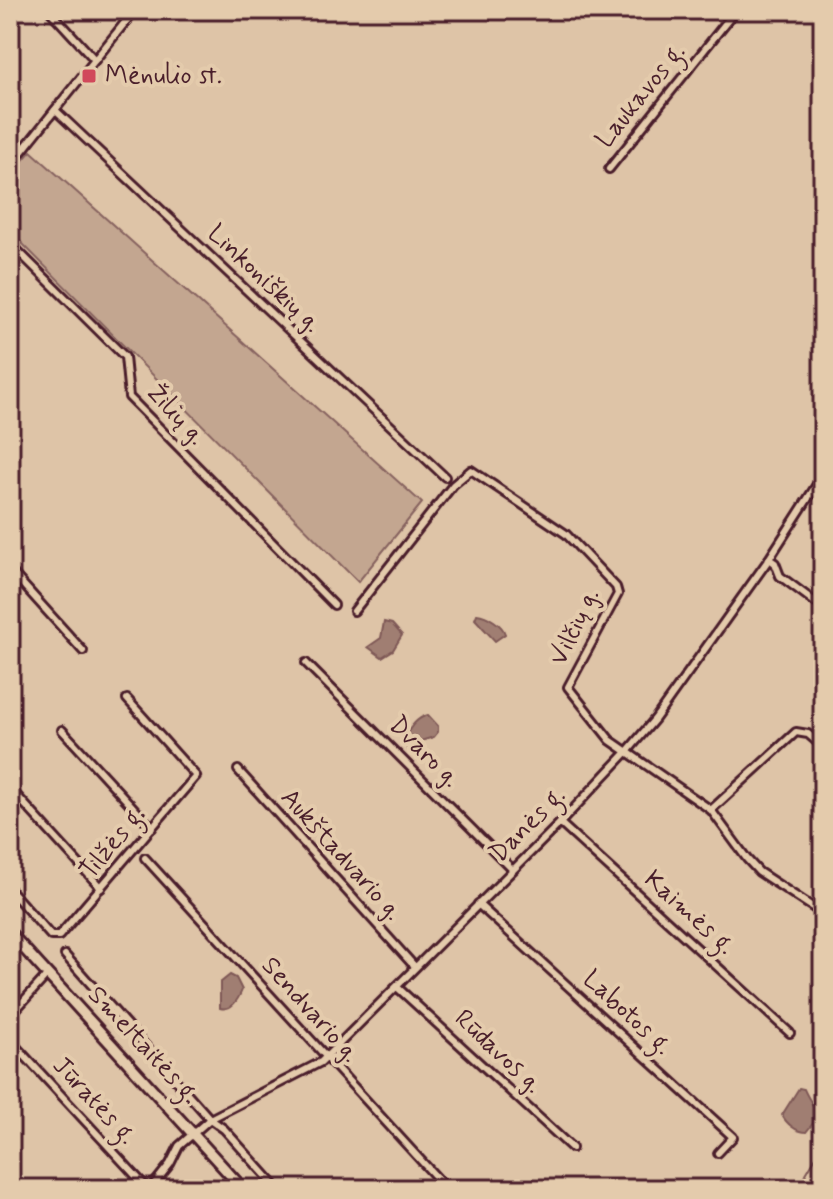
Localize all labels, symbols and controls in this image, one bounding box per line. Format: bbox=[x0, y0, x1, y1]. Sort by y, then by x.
street label: Laukavos g. bbox=[588, 36, 696, 157]
place label: Mėnulio st. bbox=[105, 59, 222, 93]
marker: Mėnulio st. bbox=[80, 67, 98, 85]
street label: Linkoniškių g. bbox=[200, 217, 328, 341]
street label: Žilių g. bbox=[139, 377, 213, 453]
street label: Vilčių g. bbox=[542, 583, 608, 671]
street label: Dvaro g. bbox=[381, 709, 467, 795]
street label: Danės g. bbox=[482, 779, 576, 873]
street label: Aukštadvario g. bbox=[273, 782, 409, 928]
street label: Tilžės g. bbox=[72, 799, 156, 889]
street label: Kaimės g. bbox=[634, 863, 742, 965]
street label: Sendvario g. bbox=[253, 950, 367, 1070]
street label: Labotos g. bbox=[573, 963, 679, 1065]
street label: Smeltaitės g. bbox=[77, 979, 206, 1113]
street label: Rūdavos g. bbox=[447, 1003, 549, 1101]
street label: Jūratės g. bbox=[42, 1050, 143, 1154]

